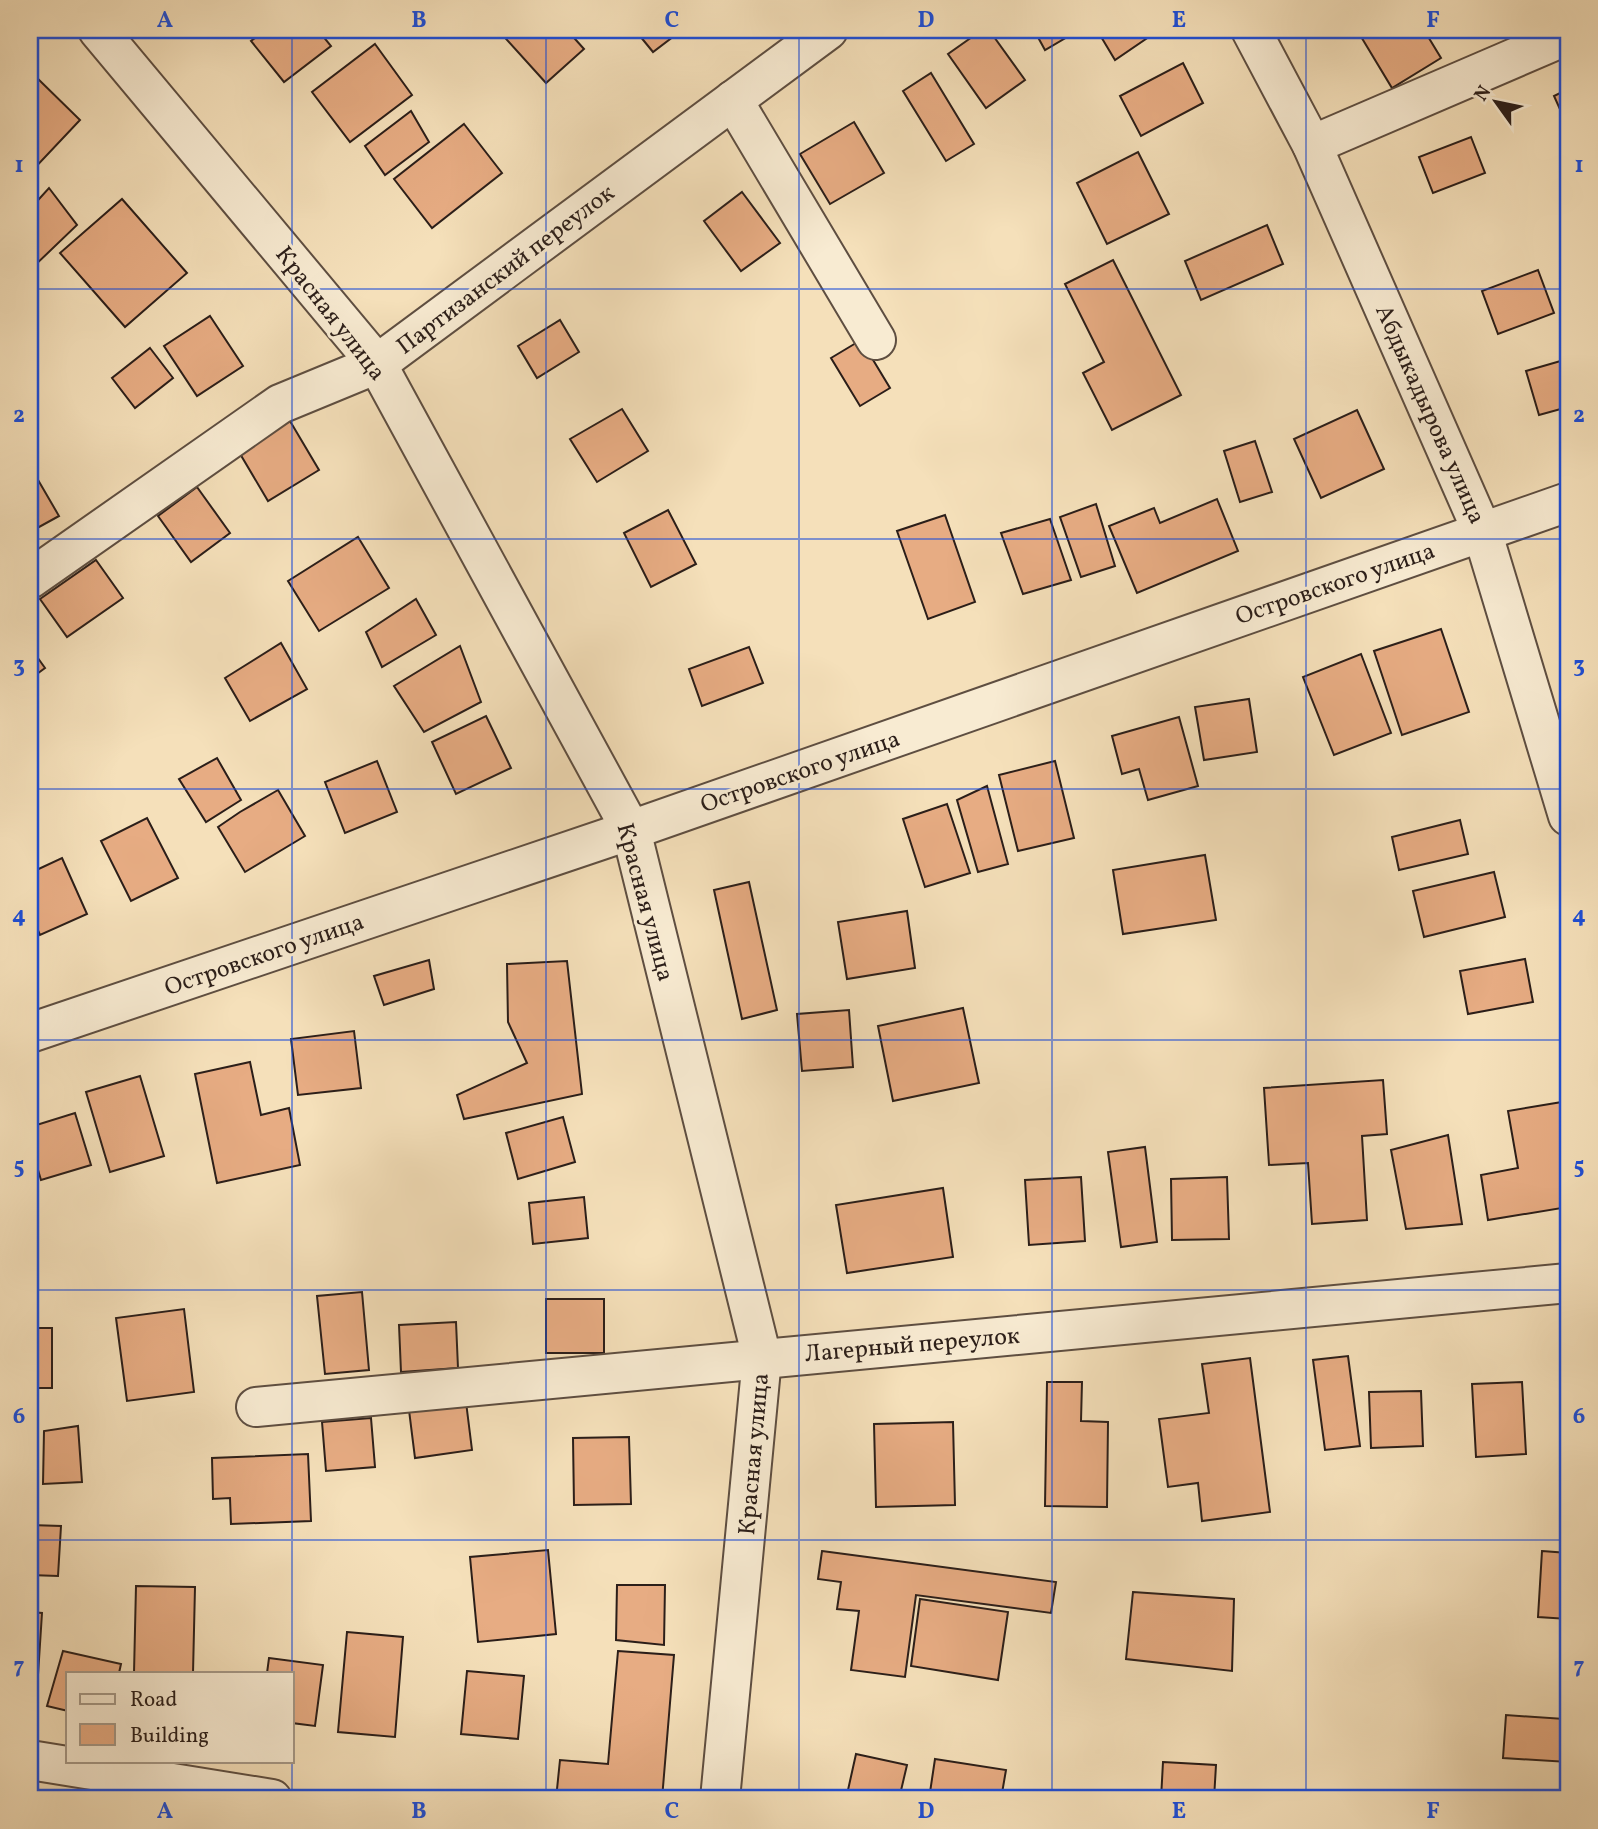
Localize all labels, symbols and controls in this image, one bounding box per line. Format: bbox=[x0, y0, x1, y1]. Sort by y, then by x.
text: A bbox=[157, 5, 173, 37]
text: B bbox=[411, 5, 427, 37]
text: C bbox=[665, 5, 679, 37]
text: D bbox=[918, 5, 935, 37]
text: E bbox=[1172, 5, 1186, 37]
text: F bbox=[1426, 5, 1440, 37]
north arrow bbox=[1462, 66, 1532, 136]
text: N bbox=[1469, 81, 1498, 107]
text: 1 bbox=[14, 150, 24, 182]
text: 1 bbox=[1574, 150, 1584, 182]
street label: Партизанский переулок bbox=[390, 177, 622, 364]
street label: Красная улица bbox=[266, 240, 393, 389]
street label: Абдыкадырова улица bbox=[1365, 300, 1493, 530]
text: 2 bbox=[13, 400, 25, 432]
text: 2 bbox=[1573, 400, 1585, 432]
street label: Островского улица bbox=[1231, 535, 1440, 635]
text: 3 bbox=[13, 650, 25, 682]
text: 3 bbox=[1573, 650, 1585, 682]
street label: Островского улица bbox=[696, 723, 905, 823]
street label: Красная улица bbox=[607, 820, 682, 985]
text: 4 bbox=[12, 900, 26, 932]
text: 4 bbox=[1572, 900, 1586, 932]
street label: Островского улица bbox=[160, 906, 369, 1006]
text: 5 bbox=[13, 1151, 25, 1183]
text: 5 bbox=[1573, 1151, 1585, 1183]
street label: Лагерный переулок bbox=[803, 1320, 1021, 1372]
street label: Красная улица bbox=[731, 1372, 779, 1537]
text: 6 bbox=[13, 1401, 25, 1433]
text: 6 bbox=[1573, 1401, 1585, 1433]
text: 7 bbox=[14, 1651, 25, 1683]
text: 7 bbox=[1574, 1651, 1585, 1683]
legend bbox=[66, 1672, 294, 1762]
text: Road bbox=[130, 1686, 177, 1715]
text: Building bbox=[130, 1722, 209, 1751]
text: A bbox=[157, 1796, 173, 1828]
text: B bbox=[411, 1796, 427, 1828]
text: C bbox=[665, 1796, 679, 1828]
text: D bbox=[918, 1796, 935, 1828]
text: E bbox=[1172, 1796, 1186, 1828]
text: F bbox=[1426, 1796, 1440, 1828]

